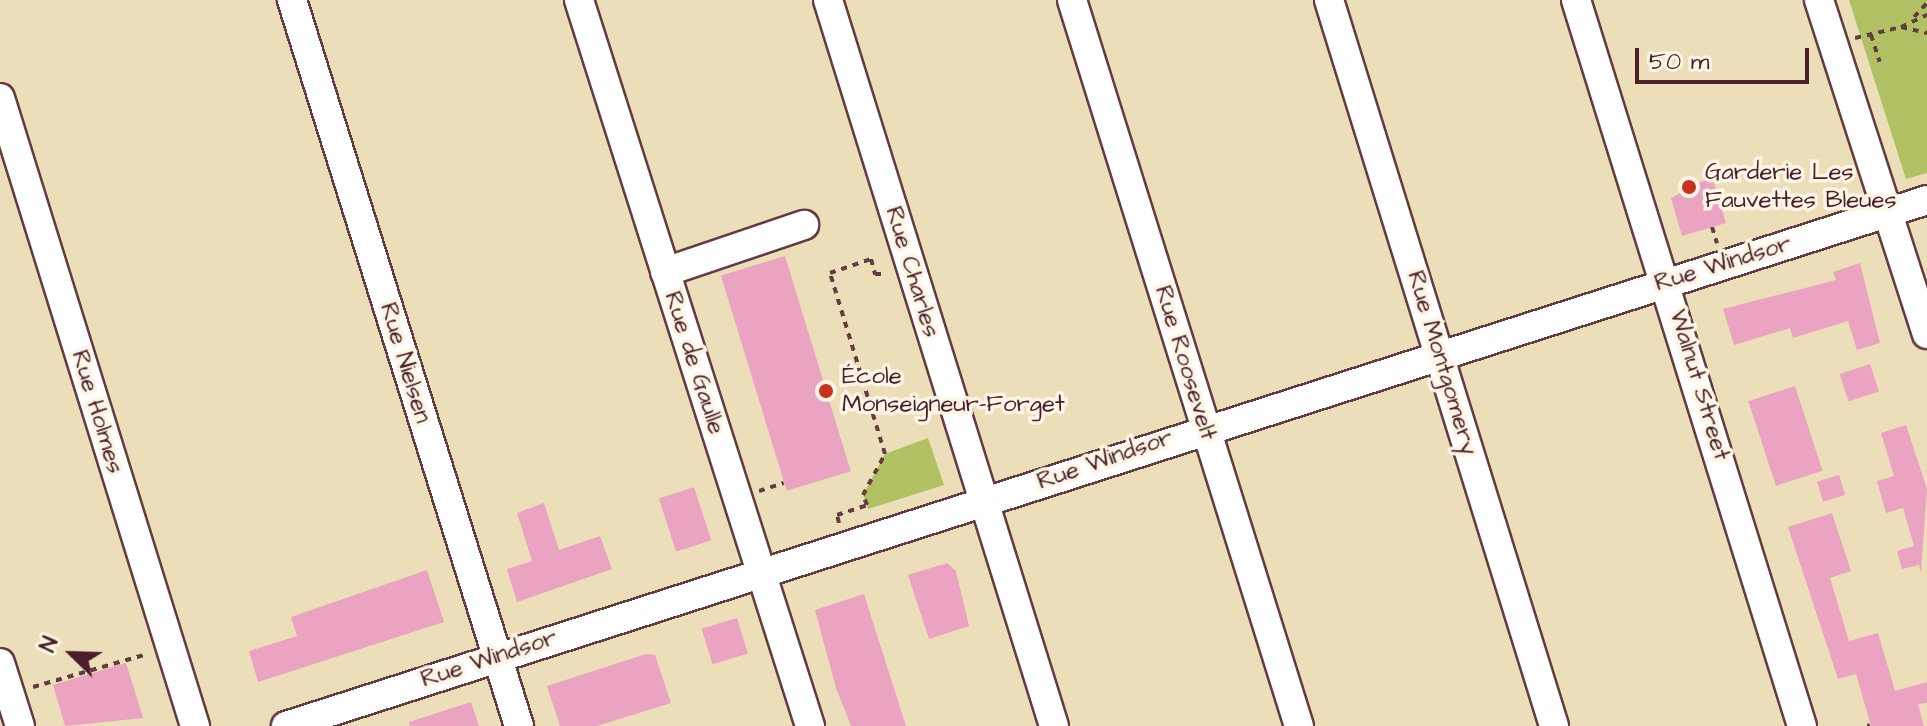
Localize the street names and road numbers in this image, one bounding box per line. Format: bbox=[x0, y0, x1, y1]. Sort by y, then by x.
street label: Rue Charles bbox=[878, 203, 946, 341]
street label: Rue Windsor bbox=[1651, 230, 1795, 298]
street label: Rue Montgomery bbox=[1400, 268, 1484, 458]
street label: Rue Roosevelt bbox=[1148, 282, 1222, 444]
street label: Rue de Gaulle bbox=[657, 288, 731, 438]
street label: Rue Nielsen bbox=[373, 299, 437, 427]
street label: Walnut Street bbox=[1662, 306, 1736, 464]
street label: Rue Holmes bbox=[65, 347, 129, 477]
street label: Rue Windsor bbox=[1034, 423, 1176, 497]
street label: Rue Windsor bbox=[417, 623, 561, 695]

